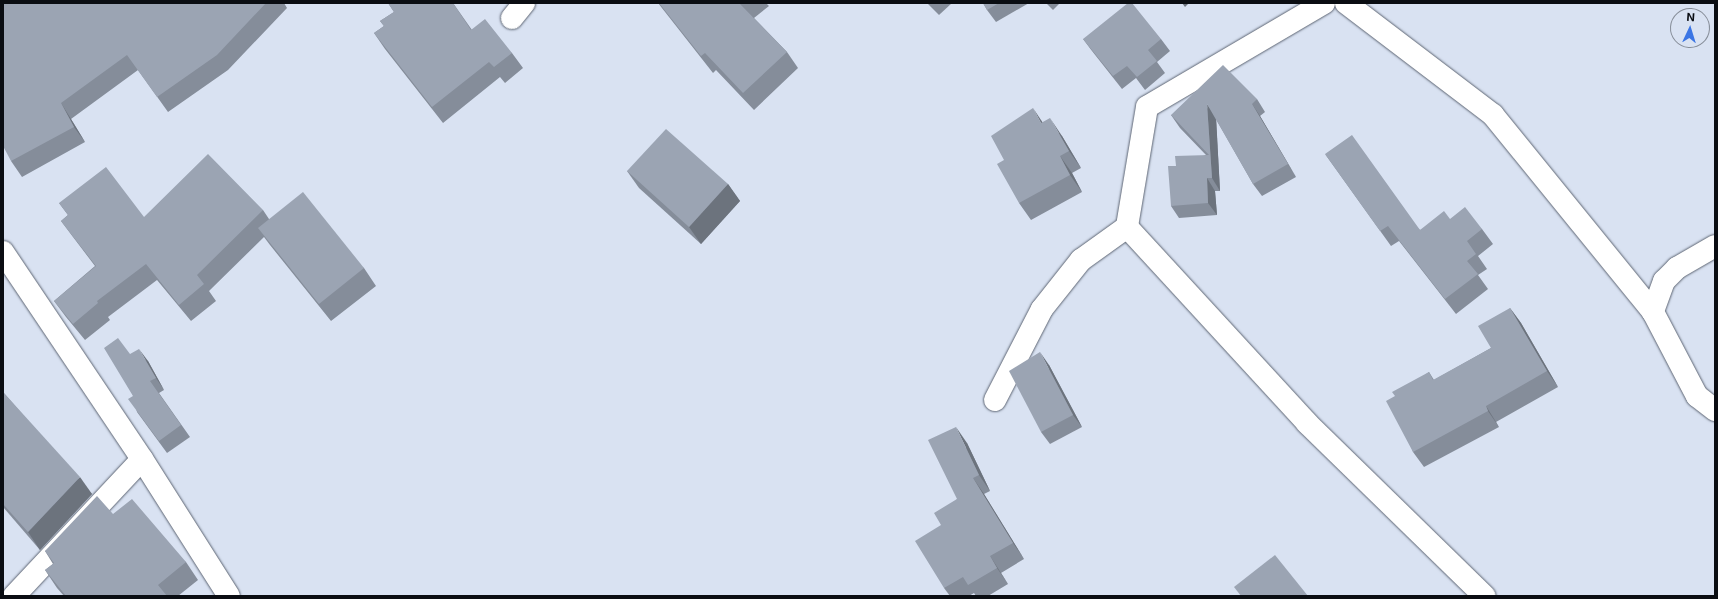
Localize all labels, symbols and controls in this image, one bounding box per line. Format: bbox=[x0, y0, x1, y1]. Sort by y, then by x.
north arrow bbox=[1670, 8, 1710, 48]
text: N bbox=[1686, 10, 1695, 24]

